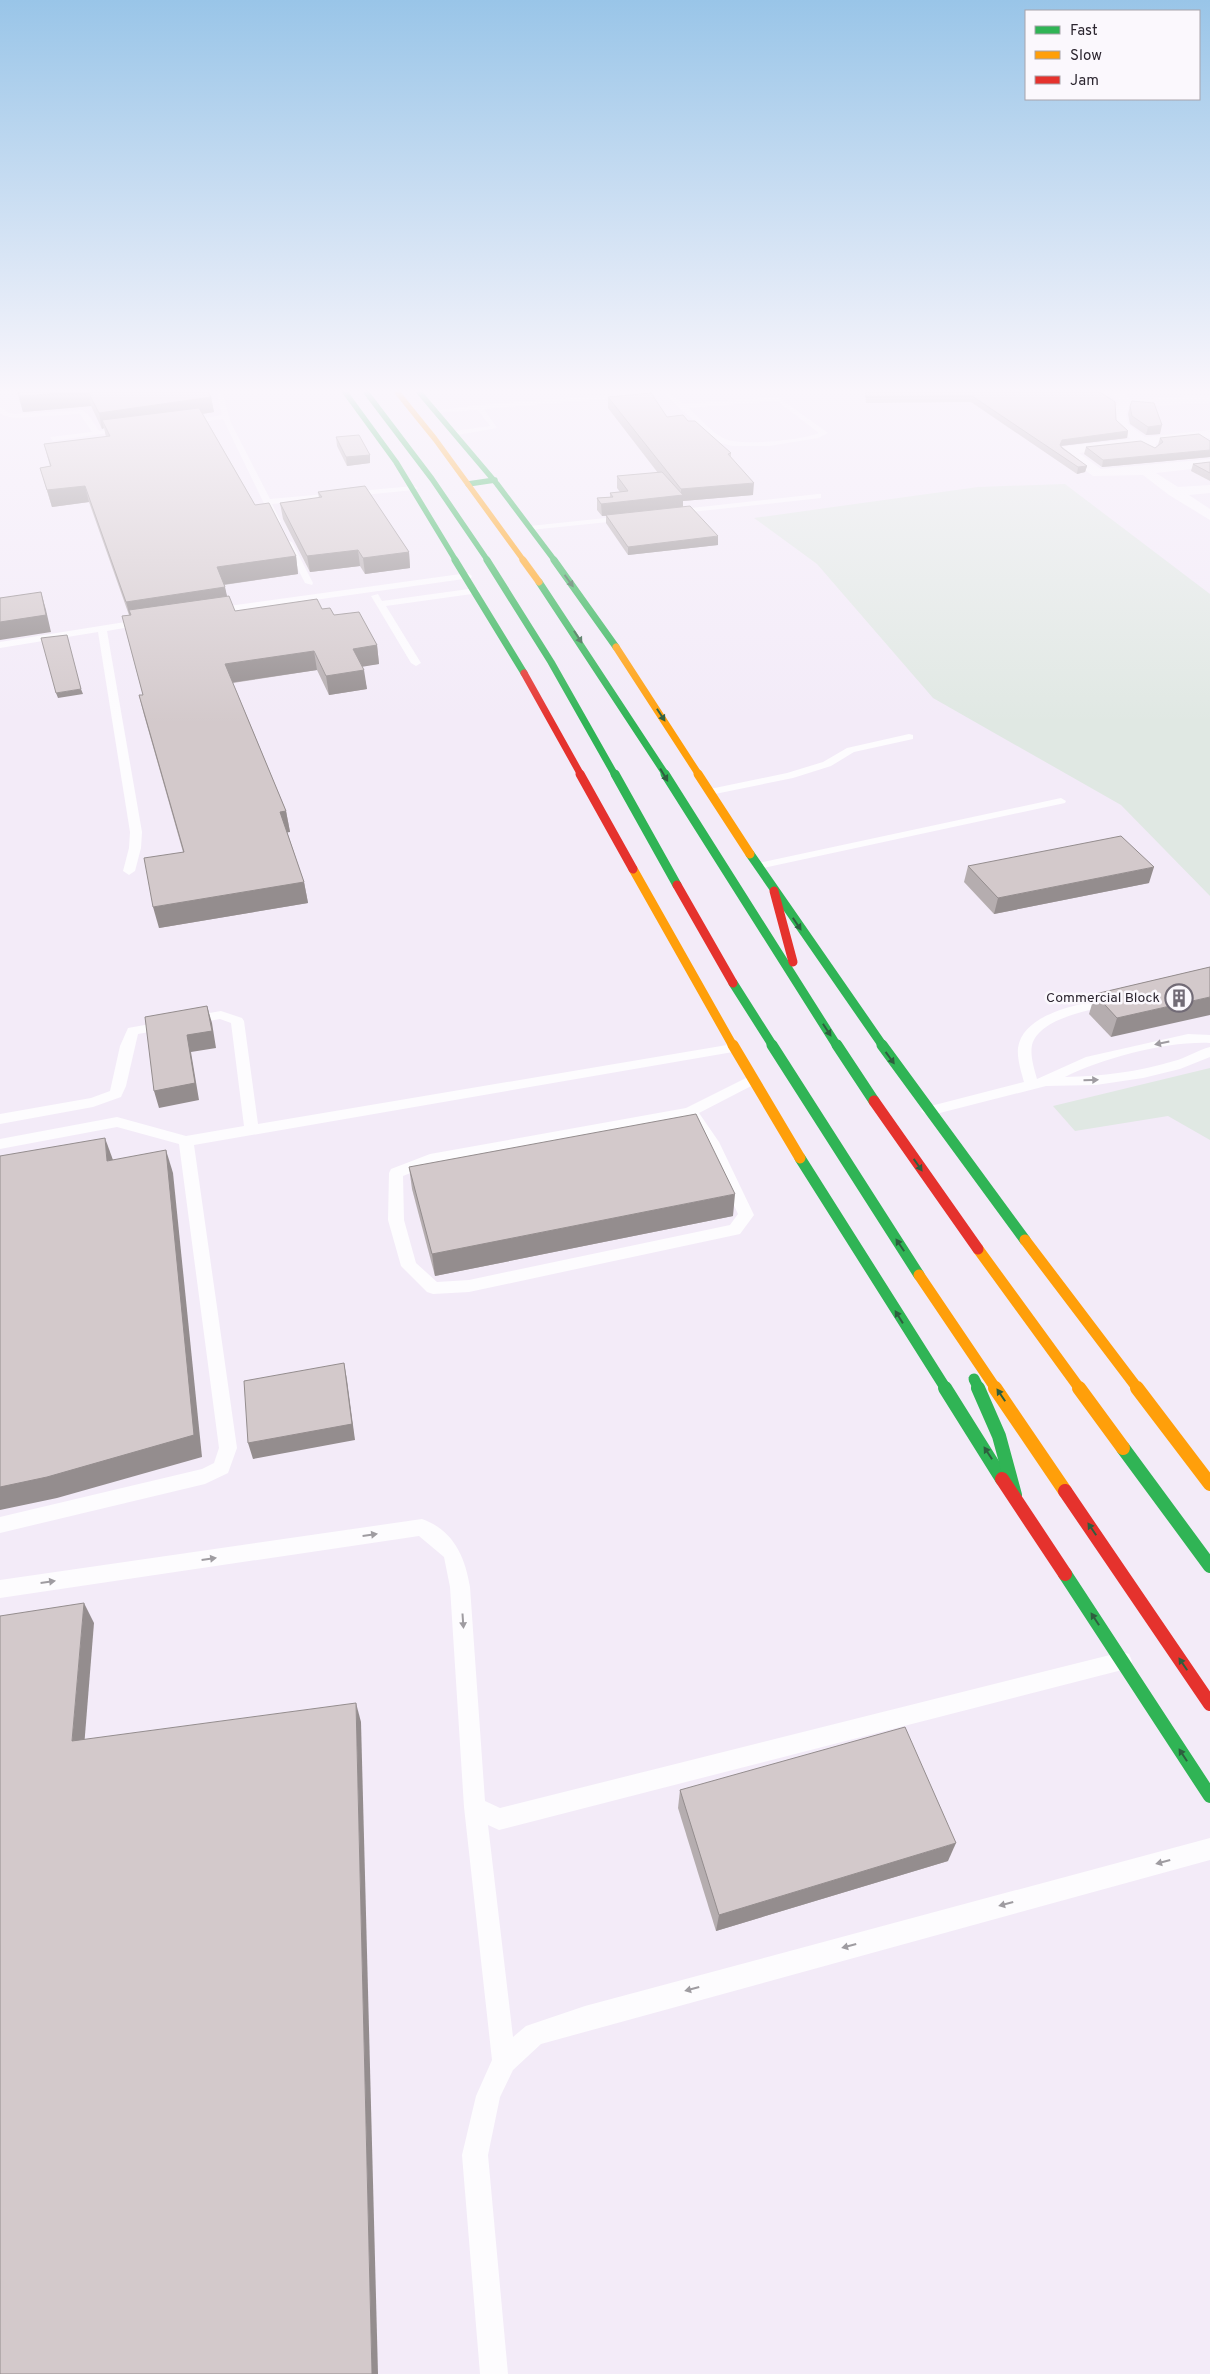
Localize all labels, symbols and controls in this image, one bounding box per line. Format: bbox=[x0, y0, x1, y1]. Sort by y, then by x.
legend bbox=[1025, 10, 1200, 100]
text: Fast bbox=[1070, 22, 1098, 41]
text: Slow bbox=[1070, 47, 1102, 66]
text: Jam bbox=[1070, 72, 1099, 91]
one-way arrow bbox=[564, 574, 574, 588]
one-way arrow bbox=[573, 630, 583, 644]
one-way arrow bbox=[656, 708, 665, 722]
one-way arrow bbox=[660, 768, 669, 781]
one-way arrow bbox=[792, 918, 802, 931]
building icon: Commercial Block bbox=[1164, 983, 1194, 1013]
place label: Commercial Block bbox=[1046, 990, 1160, 1007]
one-way arrow bbox=[822, 1023, 831, 1037]
one-way arrow bbox=[1153, 1040, 1169, 1048]
one-way arrow bbox=[885, 1051, 895, 1065]
one-way arrow bbox=[1084, 1076, 1100, 1084]
one-way arrow bbox=[913, 1158, 923, 1171]
one-way arrow bbox=[896, 1239, 905, 1252]
one-way arrow bbox=[895, 1310, 904, 1323]
one-way arrow bbox=[996, 1388, 1006, 1401]
one-way arrow bbox=[983, 1447, 992, 1460]
one-way arrow bbox=[1087, 1523, 1097, 1536]
one-way arrow bbox=[362, 1531, 378, 1539]
one-way arrow bbox=[201, 1554, 217, 1562]
one-way arrow bbox=[41, 1578, 57, 1586]
one-way arrow bbox=[1090, 1612, 1100, 1626]
one-way arrow bbox=[459, 1613, 467, 1629]
one-way arrow bbox=[1178, 1657, 1188, 1671]
one-way arrow bbox=[1179, 1749, 1188, 1762]
one-way arrow bbox=[1155, 1858, 1170, 1866]
one-way arrow bbox=[999, 1900, 1014, 1908]
one-way arrow bbox=[842, 1943, 857, 1951]
one-way arrow bbox=[685, 1985, 700, 1993]

